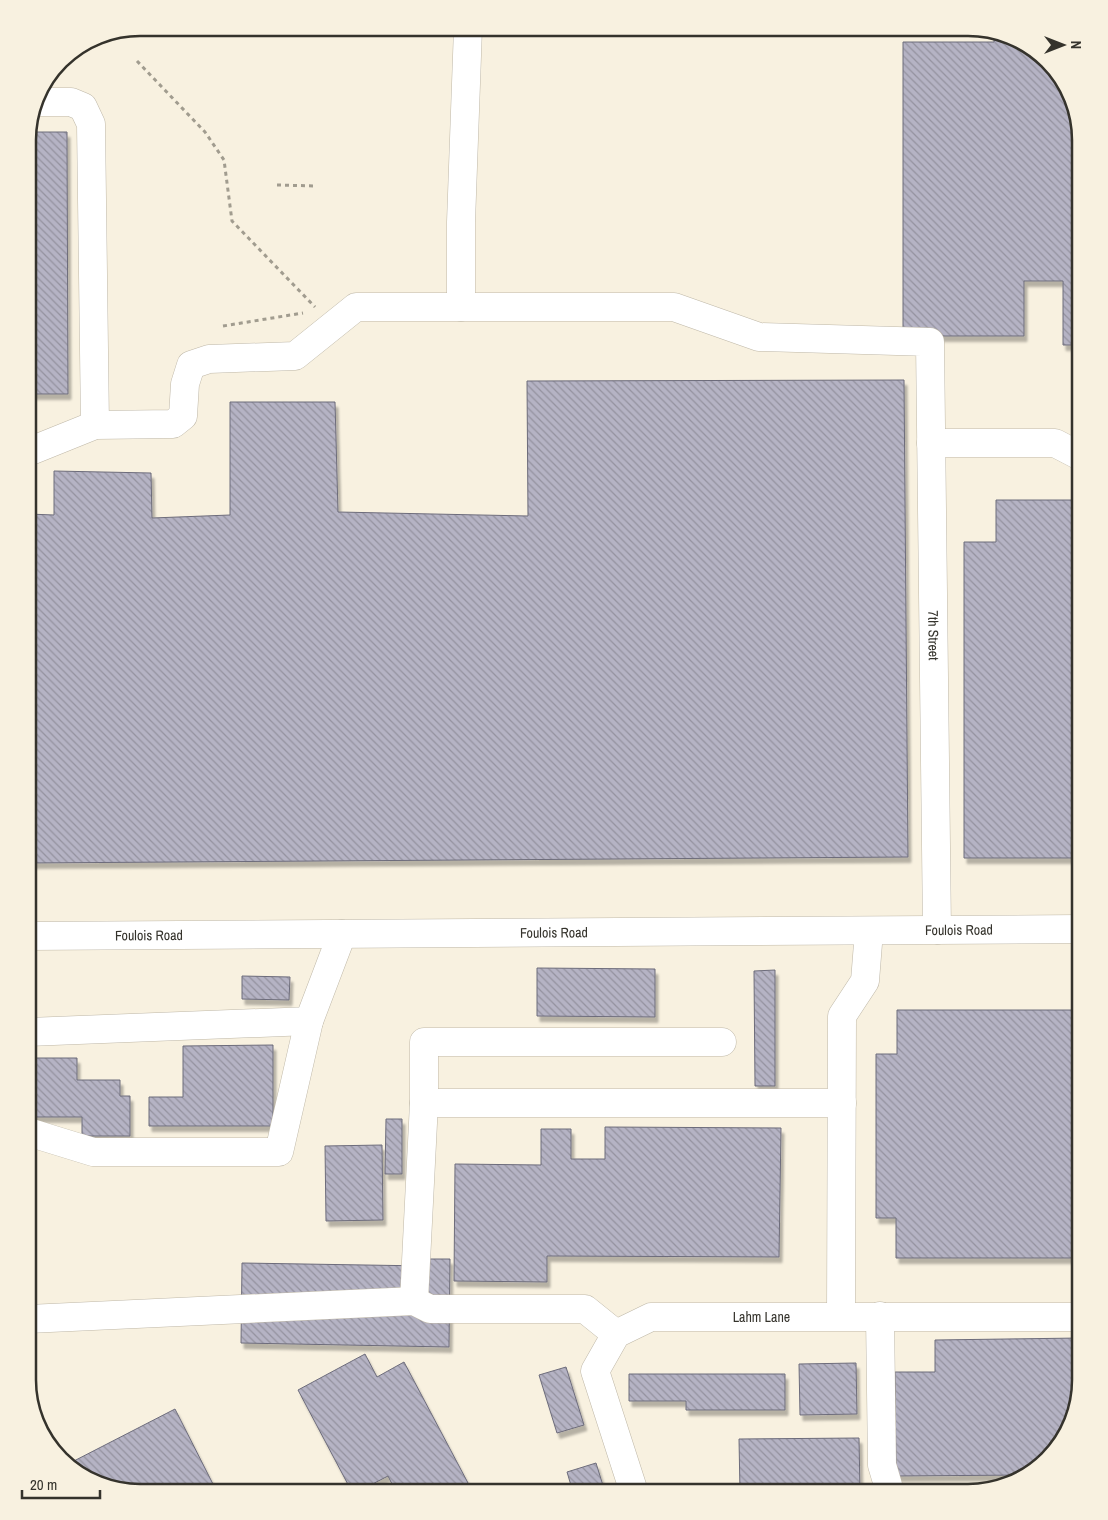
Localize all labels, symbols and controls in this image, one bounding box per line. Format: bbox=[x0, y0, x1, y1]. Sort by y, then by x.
north arrow bbox=[1038, 20, 1088, 70]
text: N bbox=[1067, 41, 1085, 49]
street label: 7th Street bbox=[924, 610, 943, 661]
street label: Foulois Road bbox=[925, 921, 993, 939]
street label: Foulois Road bbox=[520, 923, 588, 942]
street label: Foulois Road bbox=[115, 926, 183, 944]
street label: Lahm Lane bbox=[733, 1308, 790, 1326]
scale bar bbox=[22, 1468, 100, 1500]
text: 20 m bbox=[30, 1474, 57, 1495]

